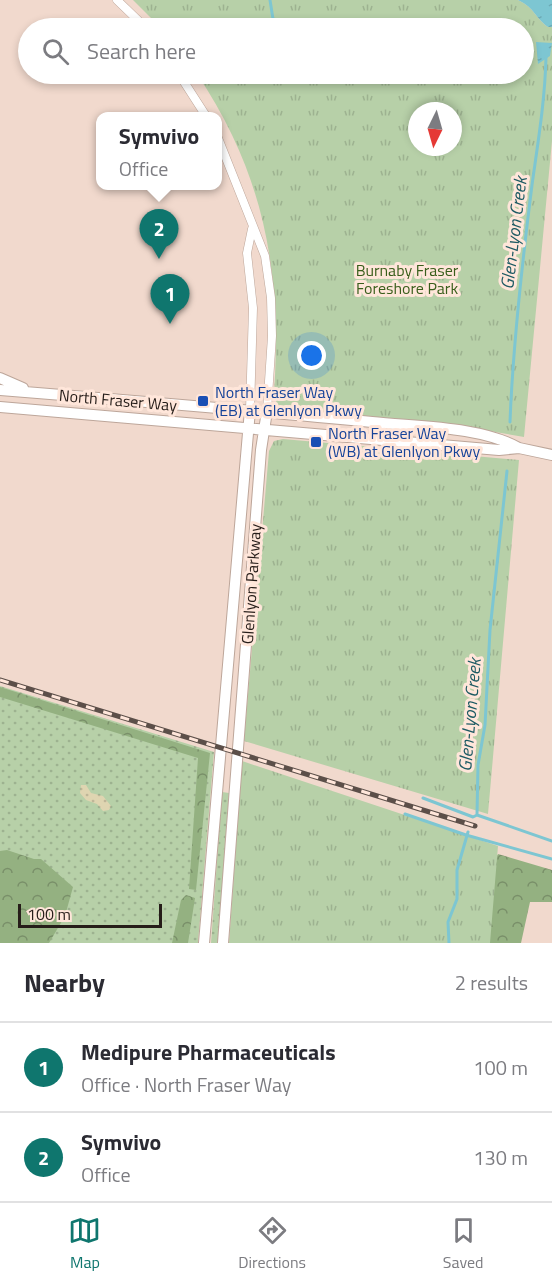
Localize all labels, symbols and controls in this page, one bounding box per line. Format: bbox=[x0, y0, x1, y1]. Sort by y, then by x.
search box bbox=[18, 18, 534, 84]
text: Search here bbox=[87, 34, 196, 68]
icon: search bbox=[39, 35, 72, 68]
north arrow bbox=[408, 102, 462, 156]
popup bbox=[96, 112, 222, 190]
text: Symvivo bbox=[119, 119, 199, 153]
text: Office bbox=[119, 153, 168, 184]
water label: Glen-Lyon Creek bbox=[493, 173, 534, 291]
pin: 2 bbox=[140, 210, 178, 259]
park label: Burnaby Fraser Foreshore Park bbox=[356, 258, 459, 300]
pin: 1 bbox=[150, 274, 190, 324]
your location bbox=[297, 341, 326, 370]
place label: North Fraser Way (EB) at Glenlyon Pkwy bbox=[215, 380, 362, 422]
street label: North Fraser Way bbox=[58, 383, 178, 417]
marker: North Fraser Way (EB) at Glenlyon Pkwy bbox=[196, 394, 210, 408]
place label: North Fraser Way (WB) at Glenlyon Pkwy bbox=[328, 421, 481, 463]
marker: North Fraser Way (WB) at Glenlyon Pkwy bbox=[309, 435, 323, 449]
street label: Glenlyon Parkway bbox=[235, 523, 267, 645]
water label: Glen-Lyon Creek bbox=[451, 655, 488, 773]
scale bar bbox=[18, 901, 162, 928]
text: 100 m bbox=[27, 902, 71, 926]
text: Nearby bbox=[24, 963, 105, 1002]
text: 2 results bbox=[455, 967, 528, 998]
text: Medipure Pharmaceuticals bbox=[81, 1035, 336, 1069]
text: 1 bbox=[38, 1052, 49, 1083]
text: 100 m bbox=[473, 1052, 528, 1083]
text: Office · North Fraser Way bbox=[81, 1069, 291, 1100]
text: Symvivo bbox=[81, 1125, 161, 1159]
text: 2 bbox=[38, 1142, 49, 1173]
text: 130 m bbox=[473, 1142, 528, 1173]
text: Office bbox=[81, 1159, 131, 1190]
tab: Map bbox=[68, 1214, 101, 1274]
tab: Directions bbox=[238, 1214, 306, 1274]
tab: Saved bbox=[443, 1214, 484, 1274]

